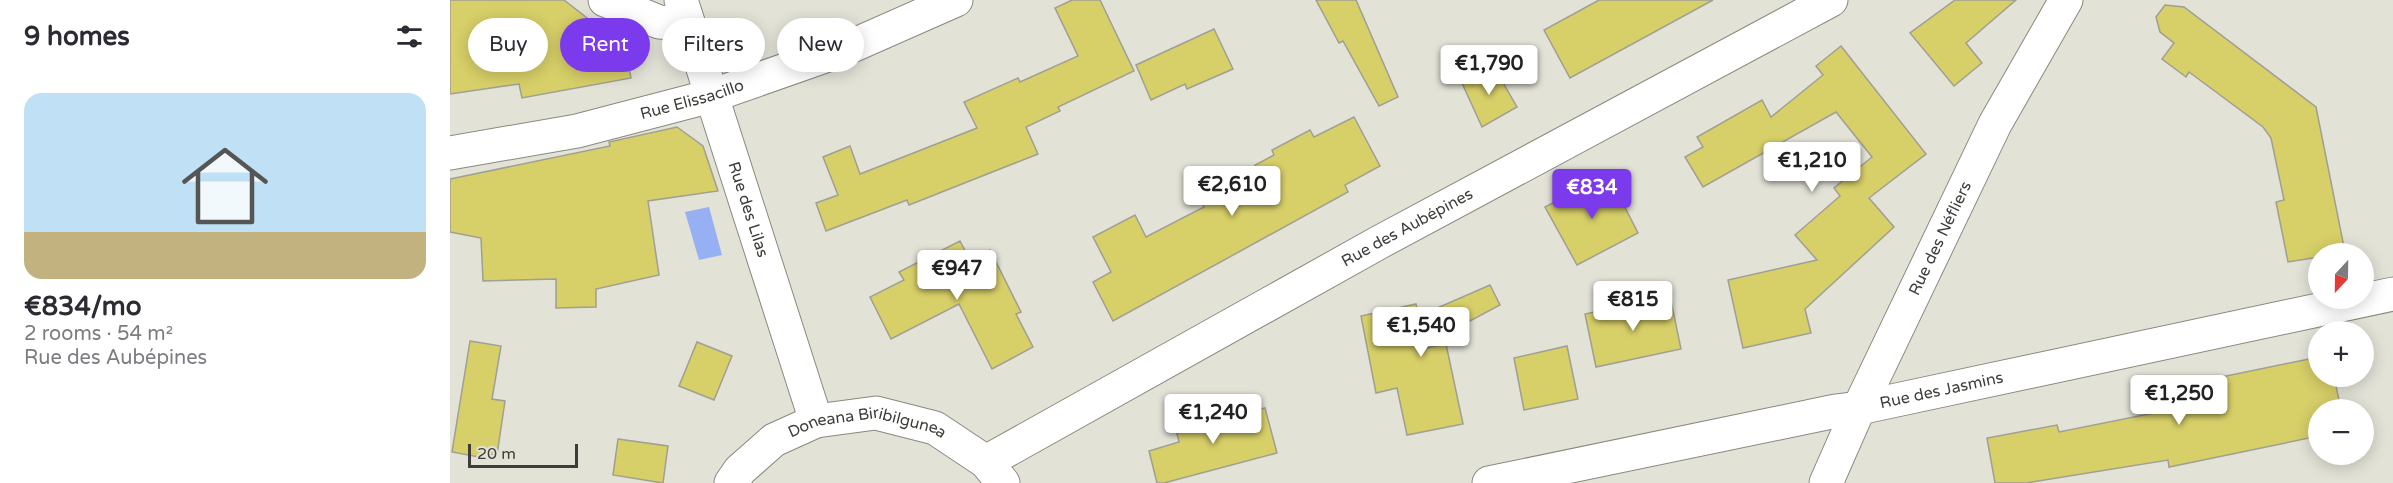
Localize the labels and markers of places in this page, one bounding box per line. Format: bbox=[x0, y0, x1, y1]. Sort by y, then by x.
pin: €1,790 bbox=[1440, 45, 1538, 96]
pin: €1,210 bbox=[1763, 142, 1861, 193]
pin: €2,610 bbox=[1183, 166, 1281, 217]
pin: €834 bbox=[1556, 169, 1628, 220]
pin: €947 bbox=[921, 250, 993, 301]
pin: €815 bbox=[1597, 281, 1669, 332]
pin: €1,540 bbox=[1372, 307, 1470, 358]
pin: €1,250 bbox=[2130, 375, 2228, 426]
pin: €1,240 bbox=[1164, 394, 1262, 445]

